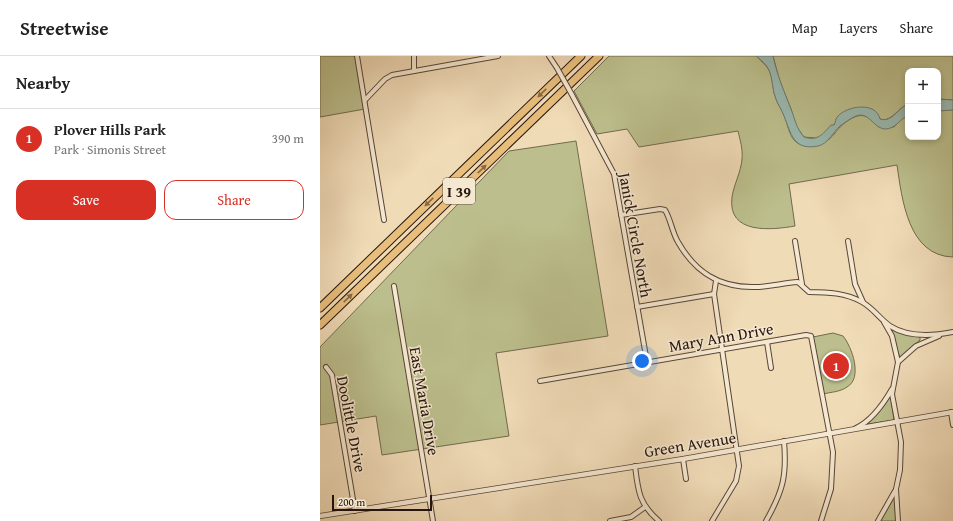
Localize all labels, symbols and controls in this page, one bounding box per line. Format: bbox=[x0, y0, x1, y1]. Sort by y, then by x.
text: Streetwise bbox=[20, 14, 109, 42]
text: Map bbox=[792, 18, 818, 38]
text: Layers bbox=[840, 18, 878, 38]
text: Share bbox=[900, 18, 933, 38]
map controls bbox=[905, 68, 941, 140]
button: + bbox=[905, 68, 941, 104]
text: Nearby bbox=[16, 70, 70, 95]
one-way arrow bbox=[537, 88, 547, 98]
button: − bbox=[905, 104, 941, 140]
text: Plover Hills Park bbox=[54, 119, 166, 140]
text: 1 bbox=[26, 129, 32, 148]
text: 390 m bbox=[272, 129, 304, 148]
text: Park · Simonis Street bbox=[54, 140, 166, 159]
one-way arrow bbox=[477, 164, 487, 174]
street label: Janick Circle North bbox=[613, 169, 659, 299]
road number: I 39 bbox=[443, 178, 475, 204]
button: Save bbox=[16, 180, 156, 220]
button: Share bbox=[164, 180, 304, 220]
one-way arrow bbox=[424, 198, 434, 207]
one-way arrow bbox=[343, 294, 353, 303]
street label: Mary Ann Drive bbox=[667, 316, 775, 358]
street label: East Maria Drive bbox=[404, 345, 446, 457]
your location bbox=[632, 351, 652, 371]
pin: 1 bbox=[823, 351, 849, 381]
street label: Doolittle Drive bbox=[331, 374, 373, 474]
street label: Green Avenue bbox=[642, 425, 738, 463]
scale bar bbox=[332, 493, 432, 512]
text: 200 m bbox=[338, 494, 365, 510]

